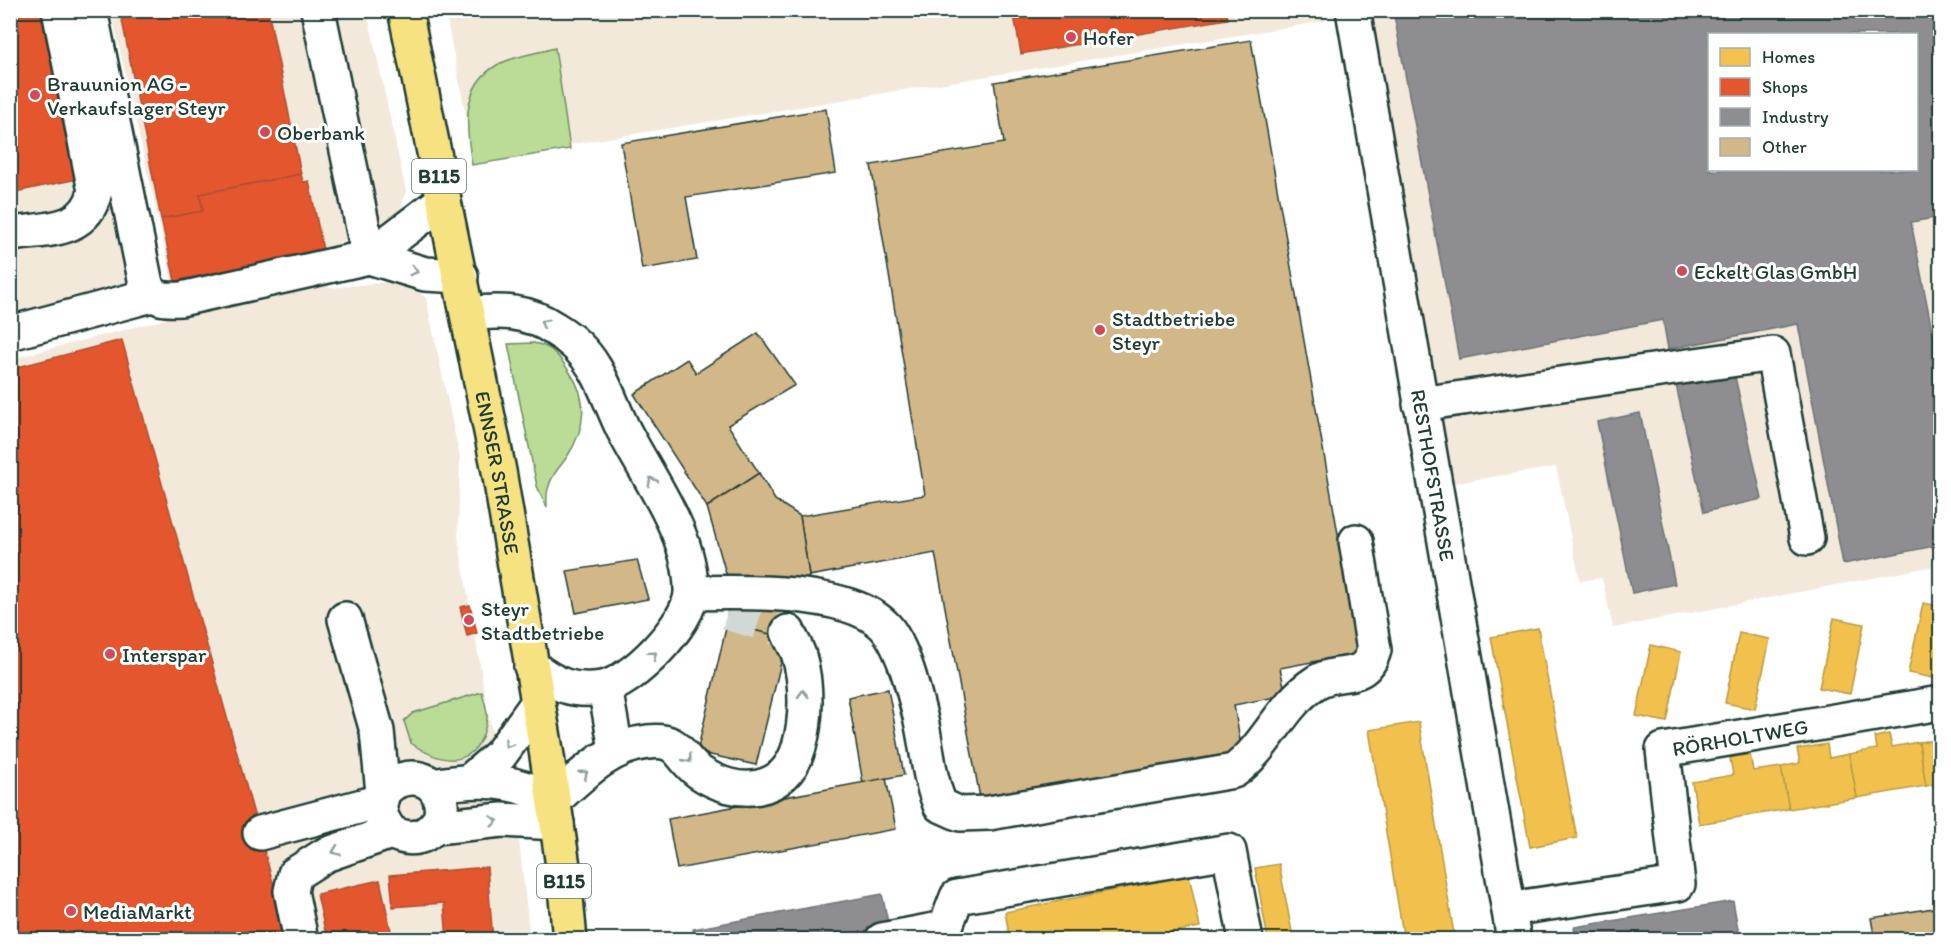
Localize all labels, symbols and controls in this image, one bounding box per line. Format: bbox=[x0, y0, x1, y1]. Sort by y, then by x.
place label: Hofer bbox=[1083, 25, 1134, 50]
marker: Hofer bbox=[1064, 30, 1078, 44]
legend bbox=[1708, 33, 1918, 171]
text: Homes bbox=[1762, 46, 1815, 68]
place label: Brauunion AG - Verkaufslager Steyr bbox=[47, 71, 226, 120]
text: Shops bbox=[1762, 76, 1808, 98]
marker: Brauunion AG - Verkaufslager Steyr bbox=[28, 88, 42, 102]
text: Industry bbox=[1762, 106, 1829, 128]
place label: Oberbank bbox=[277, 120, 365, 145]
marker: Oberbank bbox=[258, 125, 272, 139]
text: Other bbox=[1762, 136, 1808, 158]
road number: B115 bbox=[412, 159, 466, 193]
place label: Eckelt Glas GmbH bbox=[1694, 259, 1857, 284]
one-way arrow bbox=[408, 264, 419, 276]
marker: Eckelt Glas GmbH bbox=[1675, 264, 1689, 278]
place label: Stadtbetriebe Steyr bbox=[1112, 306, 1235, 355]
one-way arrow bbox=[540, 319, 550, 330]
marker: Stadtbetriebe Steyr bbox=[1093, 323, 1107, 337]
street label: RESTHOFSTRASSE bbox=[1406, 387, 1461, 563]
street label: ENNSER STRASSE bbox=[470, 389, 525, 556]
one-way arrow bbox=[647, 476, 659, 487]
place label: Steyr Stadtbetriebe bbox=[481, 596, 604, 645]
marker: Steyr Stadtbetriebe bbox=[462, 613, 476, 627]
place label: Interspar bbox=[122, 642, 207, 667]
marker: Interspar bbox=[103, 647, 117, 661]
one-way arrow bbox=[646, 651, 657, 662]
one-way arrow bbox=[797, 689, 810, 698]
street label: RÖRHOLTWEG bbox=[1670, 713, 1810, 761]
one-way arrow bbox=[504, 738, 515, 749]
one-way arrow bbox=[680, 752, 691, 763]
one-way arrow bbox=[577, 771, 588, 782]
one-way arrow bbox=[489, 815, 498, 828]
one-way arrow bbox=[331, 844, 342, 857]
road number: B115 bbox=[537, 864, 591, 898]
place label: MediaMarkt bbox=[83, 899, 192, 924]
marker: MediaMarkt bbox=[64, 904, 78, 918]

